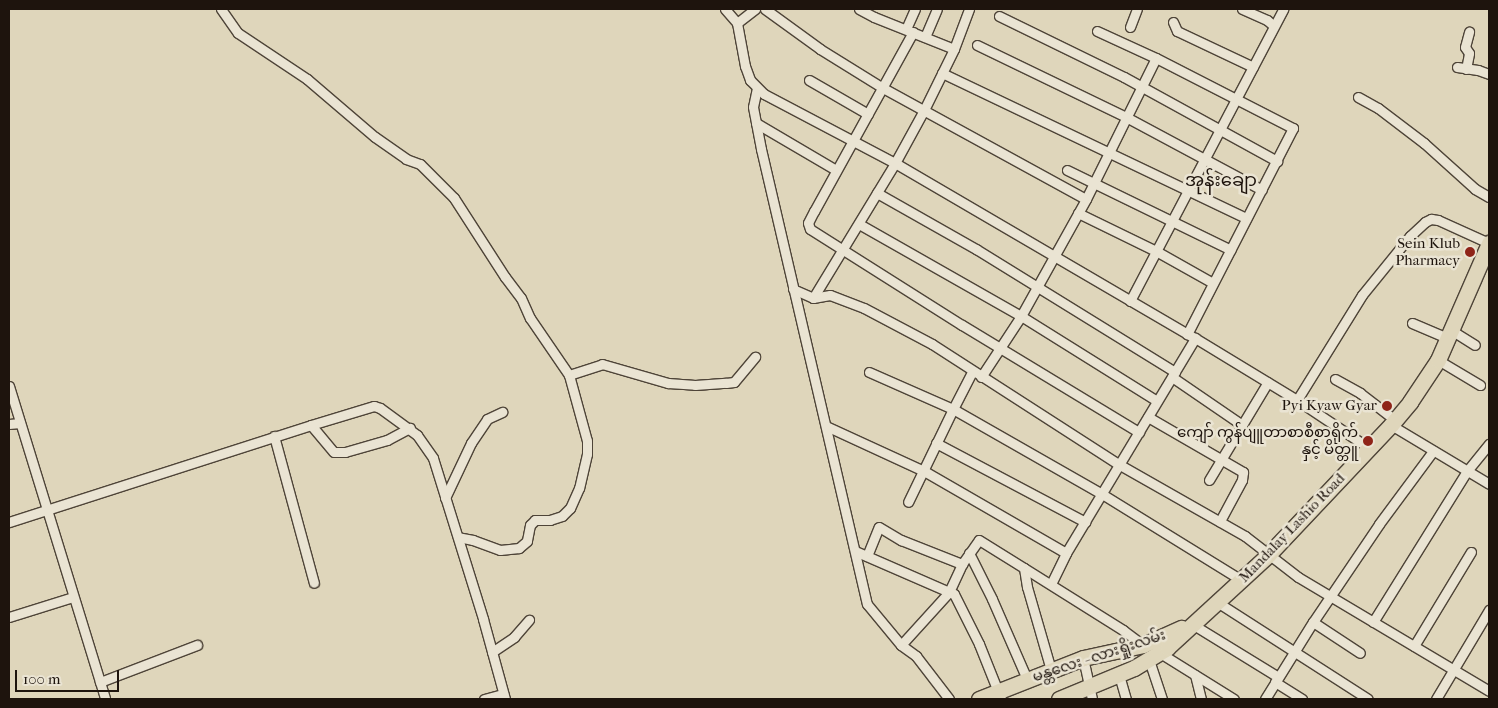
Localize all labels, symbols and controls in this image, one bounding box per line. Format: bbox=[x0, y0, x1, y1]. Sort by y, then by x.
district label: အုန်းချော bbox=[1185, 170, 1257, 192]
place label: Sein Klub Pharmacy bbox=[1395, 234, 1460, 269]
marker: Sein Klub Pharmacy bbox=[1464, 246, 1476, 258]
place label: Pyi Kyaw Gyar bbox=[1281, 397, 1377, 415]
marker: Pyi Kyaw Gyar bbox=[1381, 400, 1393, 412]
place label: ကျော် ကွန်ပျူတာစာစီစာရိုက် နှင့် မိတ္တူ bbox=[1177, 423, 1358, 458]
marker: ကျော် ကွန်ပျူတာစာစီစာရိုက် နှင့် မိတ္တူ bbox=[1362, 435, 1374, 447]
street label: Mandalay Lashio Road bbox=[1235, 470, 1349, 586]
street label: မန္တလေး - လားရှိုးလမ်း bbox=[1030, 626, 1168, 686]
scale bar bbox=[18, 660, 121, 692]
text: 100 m bbox=[23, 670, 61, 688]

